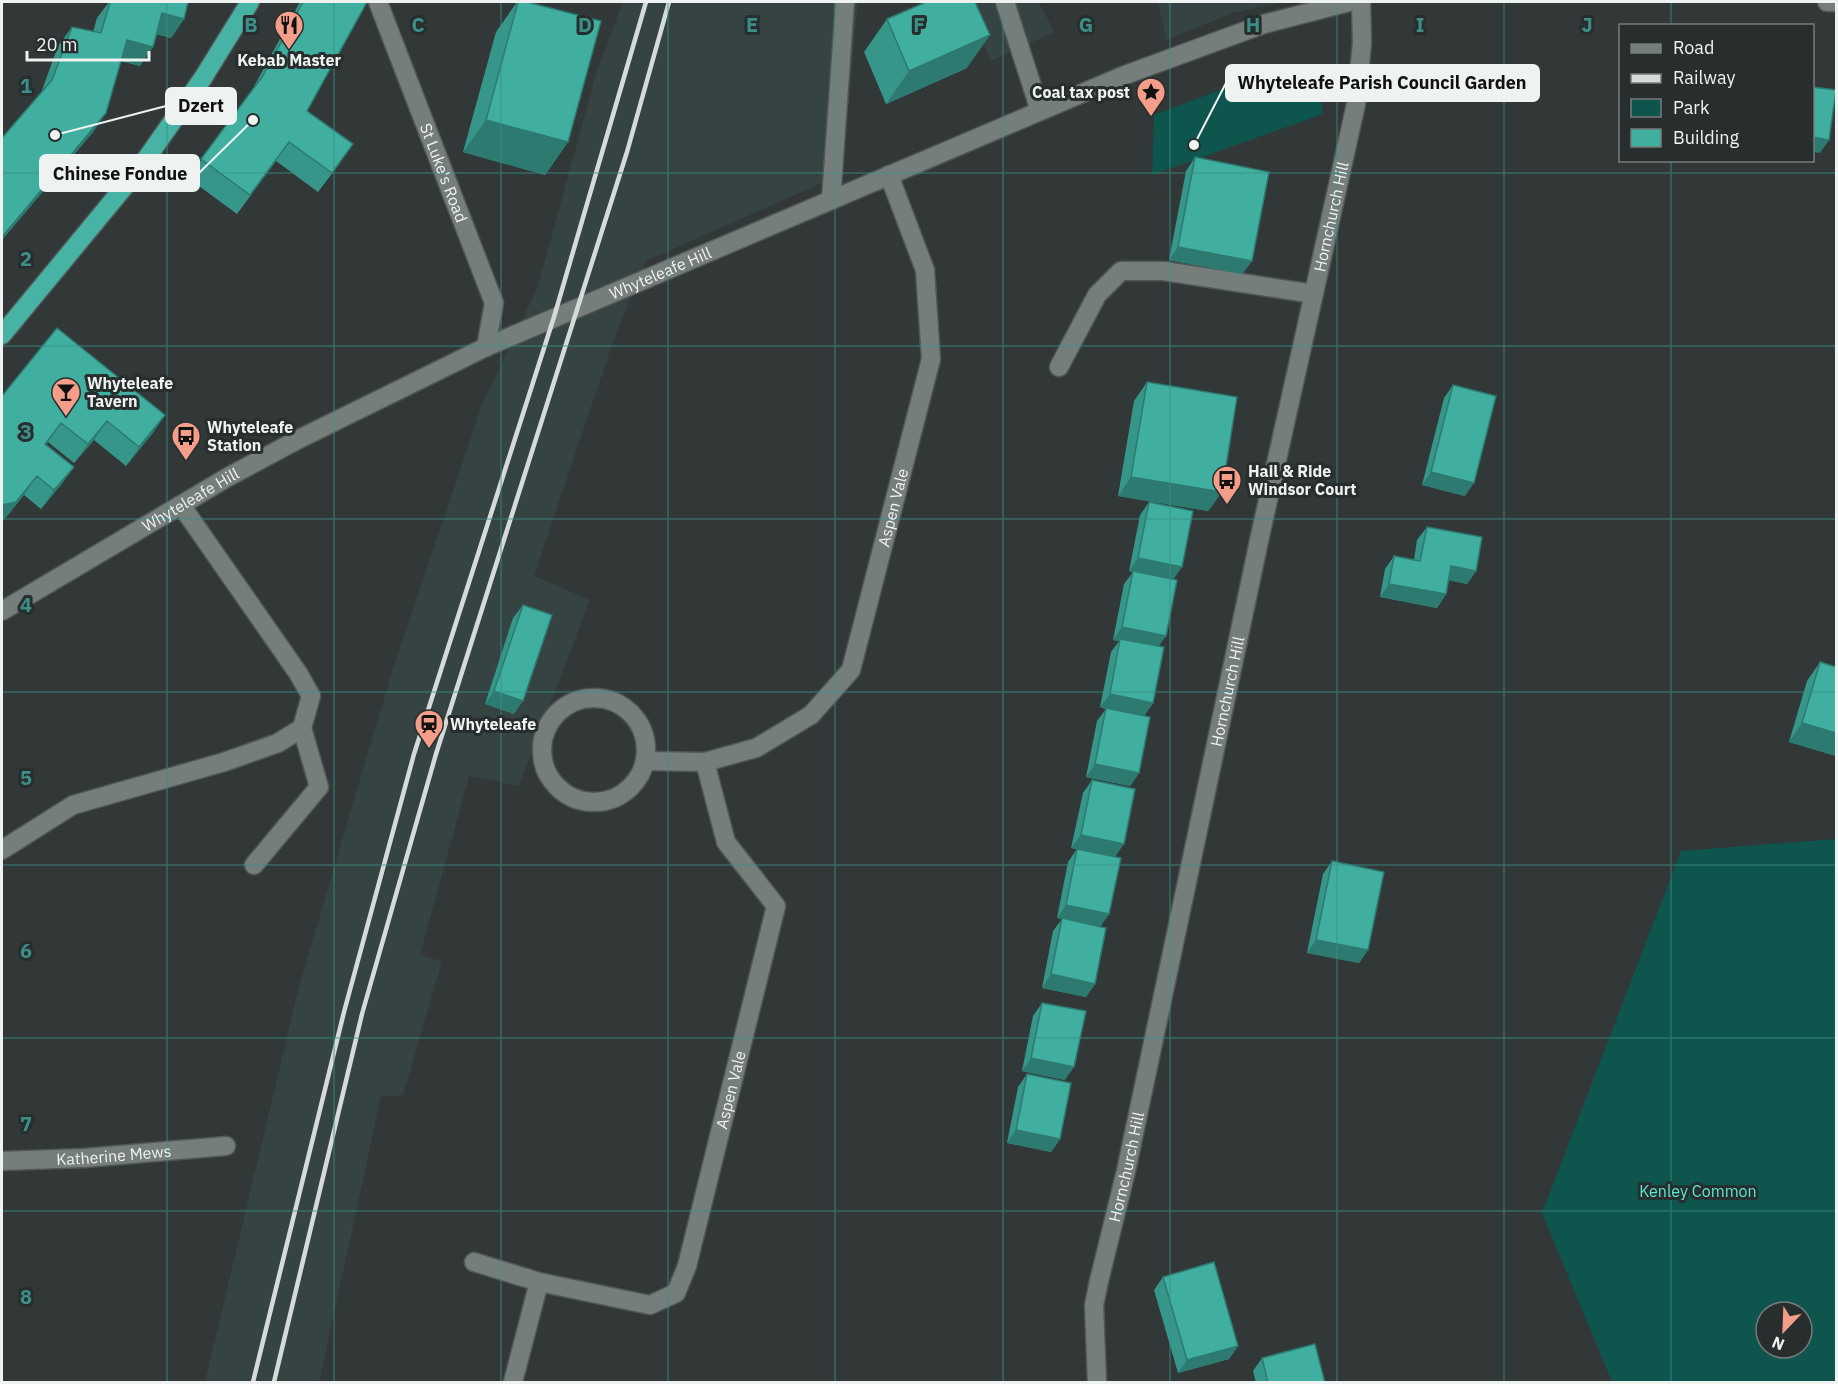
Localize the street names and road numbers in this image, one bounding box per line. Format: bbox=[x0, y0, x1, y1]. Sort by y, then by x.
street label: St Luke's Road bbox=[416, 120, 472, 225]
street label: Hornchurch Hill bbox=[1309, 160, 1353, 274]
street label: Whyteleafe Hill bbox=[606, 242, 714, 303]
street label: Whyteleafe Hill bbox=[138, 463, 242, 536]
street label: Aspen Vale bbox=[873, 466, 912, 549]
street label: Hornchurch Hill bbox=[1206, 634, 1249, 748]
street label: Aspen Vale bbox=[711, 1048, 750, 1131]
street label: Hornchurch Hill bbox=[1104, 1110, 1148, 1224]
street label: Katherine Mews bbox=[56, 1141, 172, 1169]

